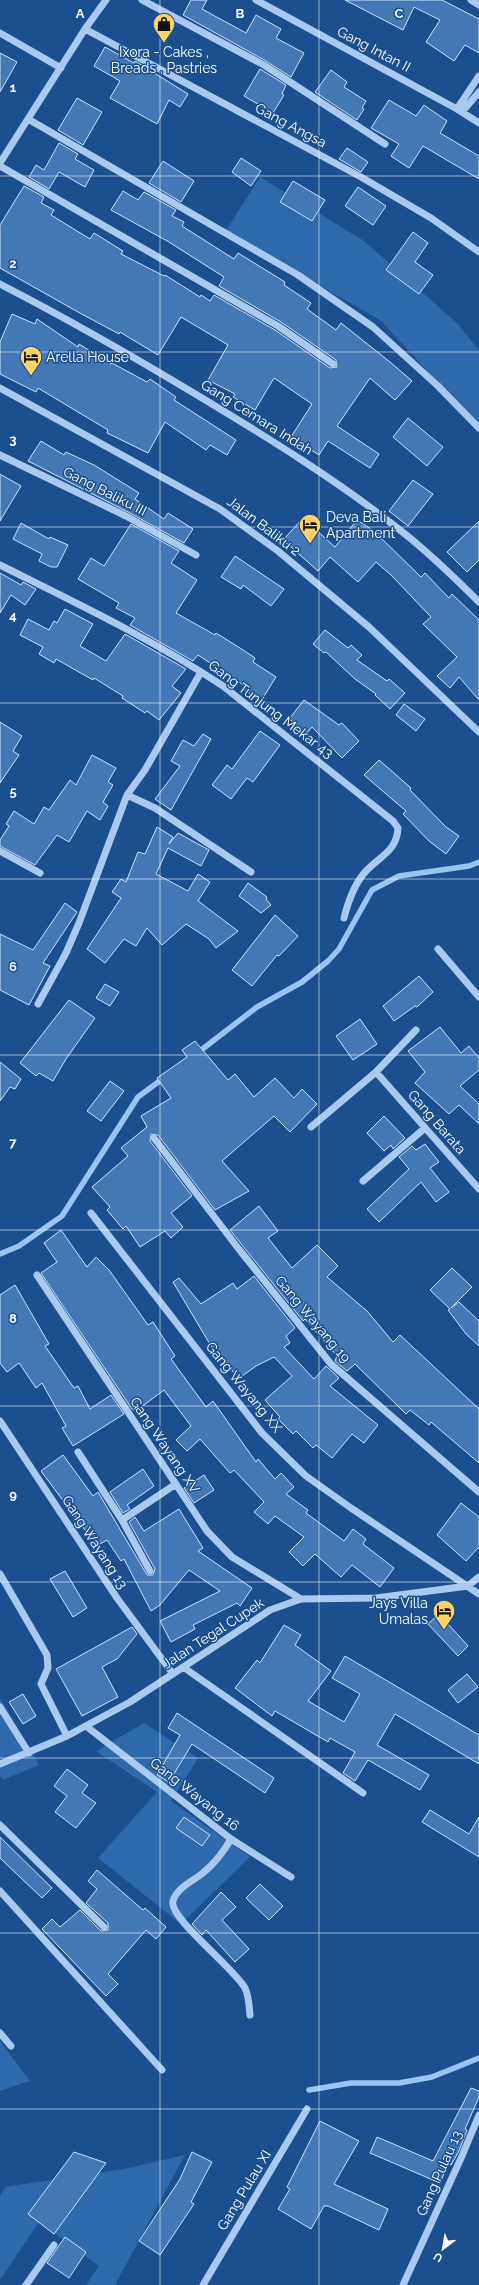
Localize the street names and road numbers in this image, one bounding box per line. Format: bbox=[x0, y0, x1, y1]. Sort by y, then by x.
street label: Gang Intan II bbox=[335, 23, 413, 75]
street label: Gang Angsa bbox=[253, 100, 329, 150]
street label: Gang Cemara Indah bbox=[198, 376, 316, 458]
street label: Gang Baliku III bbox=[61, 463, 149, 519]
street label: Jalan Baliku 2 bbox=[224, 493, 304, 559]
street label: Gang Tunjung Mekar 43 bbox=[205, 657, 337, 761]
street label: Gang Barata bbox=[405, 1087, 469, 1157]
street label: Gang Wayang 19 bbox=[272, 1272, 354, 1366]
street label: Gang Wayang XX bbox=[203, 1339, 285, 1436]
street label: Gang Wayang XV bbox=[127, 1394, 203, 1496]
street label: Gang Wayang 13 bbox=[59, 1492, 131, 1592]
street label: Jalan Tegal Cupek bbox=[159, 1594, 267, 1672]
street label: Gang Wayang 16 bbox=[147, 1754, 243, 1834]
street label: Gang Pulau 13 bbox=[413, 2128, 465, 2218]
street label: Gang Pulau XI bbox=[214, 2147, 274, 2233]

